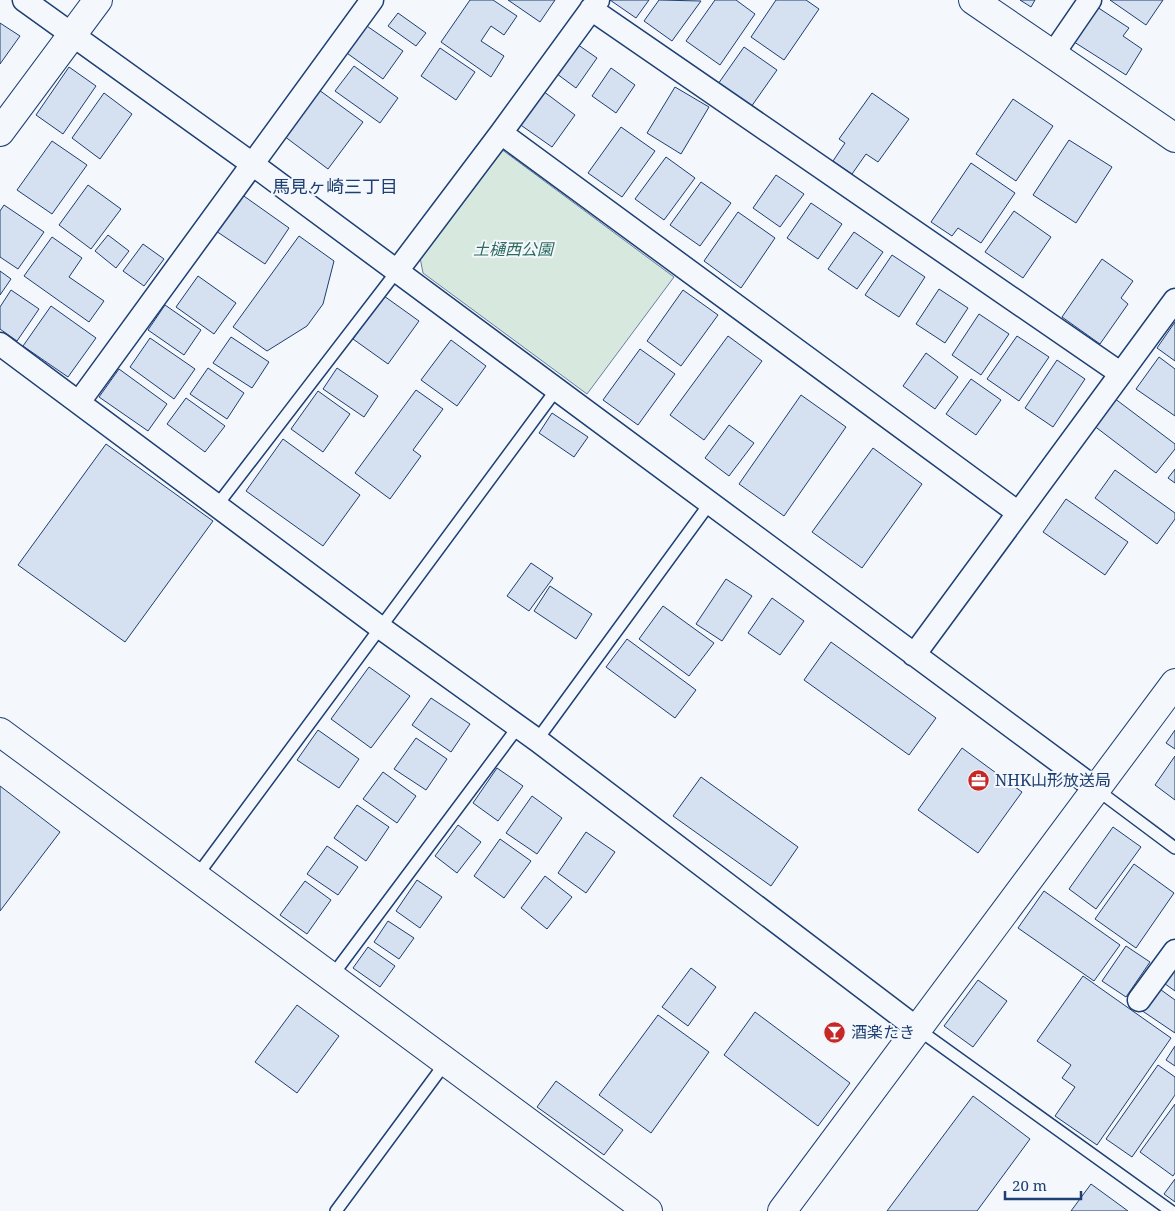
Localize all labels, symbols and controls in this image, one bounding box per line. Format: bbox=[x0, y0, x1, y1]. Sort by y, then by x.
district label: 馬見ヶ崎三丁目 bbox=[272, 174, 398, 198]
park label: 土樋西公園 bbox=[473, 238, 555, 260]
office icon: NHK山形放送局 bbox=[967, 768, 991, 792]
place label: NHK山形放送局 bbox=[995, 769, 1111, 791]
bar icon: 酒楽たき bbox=[823, 1020, 847, 1044]
place label: 酒楽たき bbox=[851, 1021, 915, 1043]
scale bar bbox=[1005, 1168, 1081, 1200]
text: 20 m bbox=[1012, 1175, 1047, 1195]

